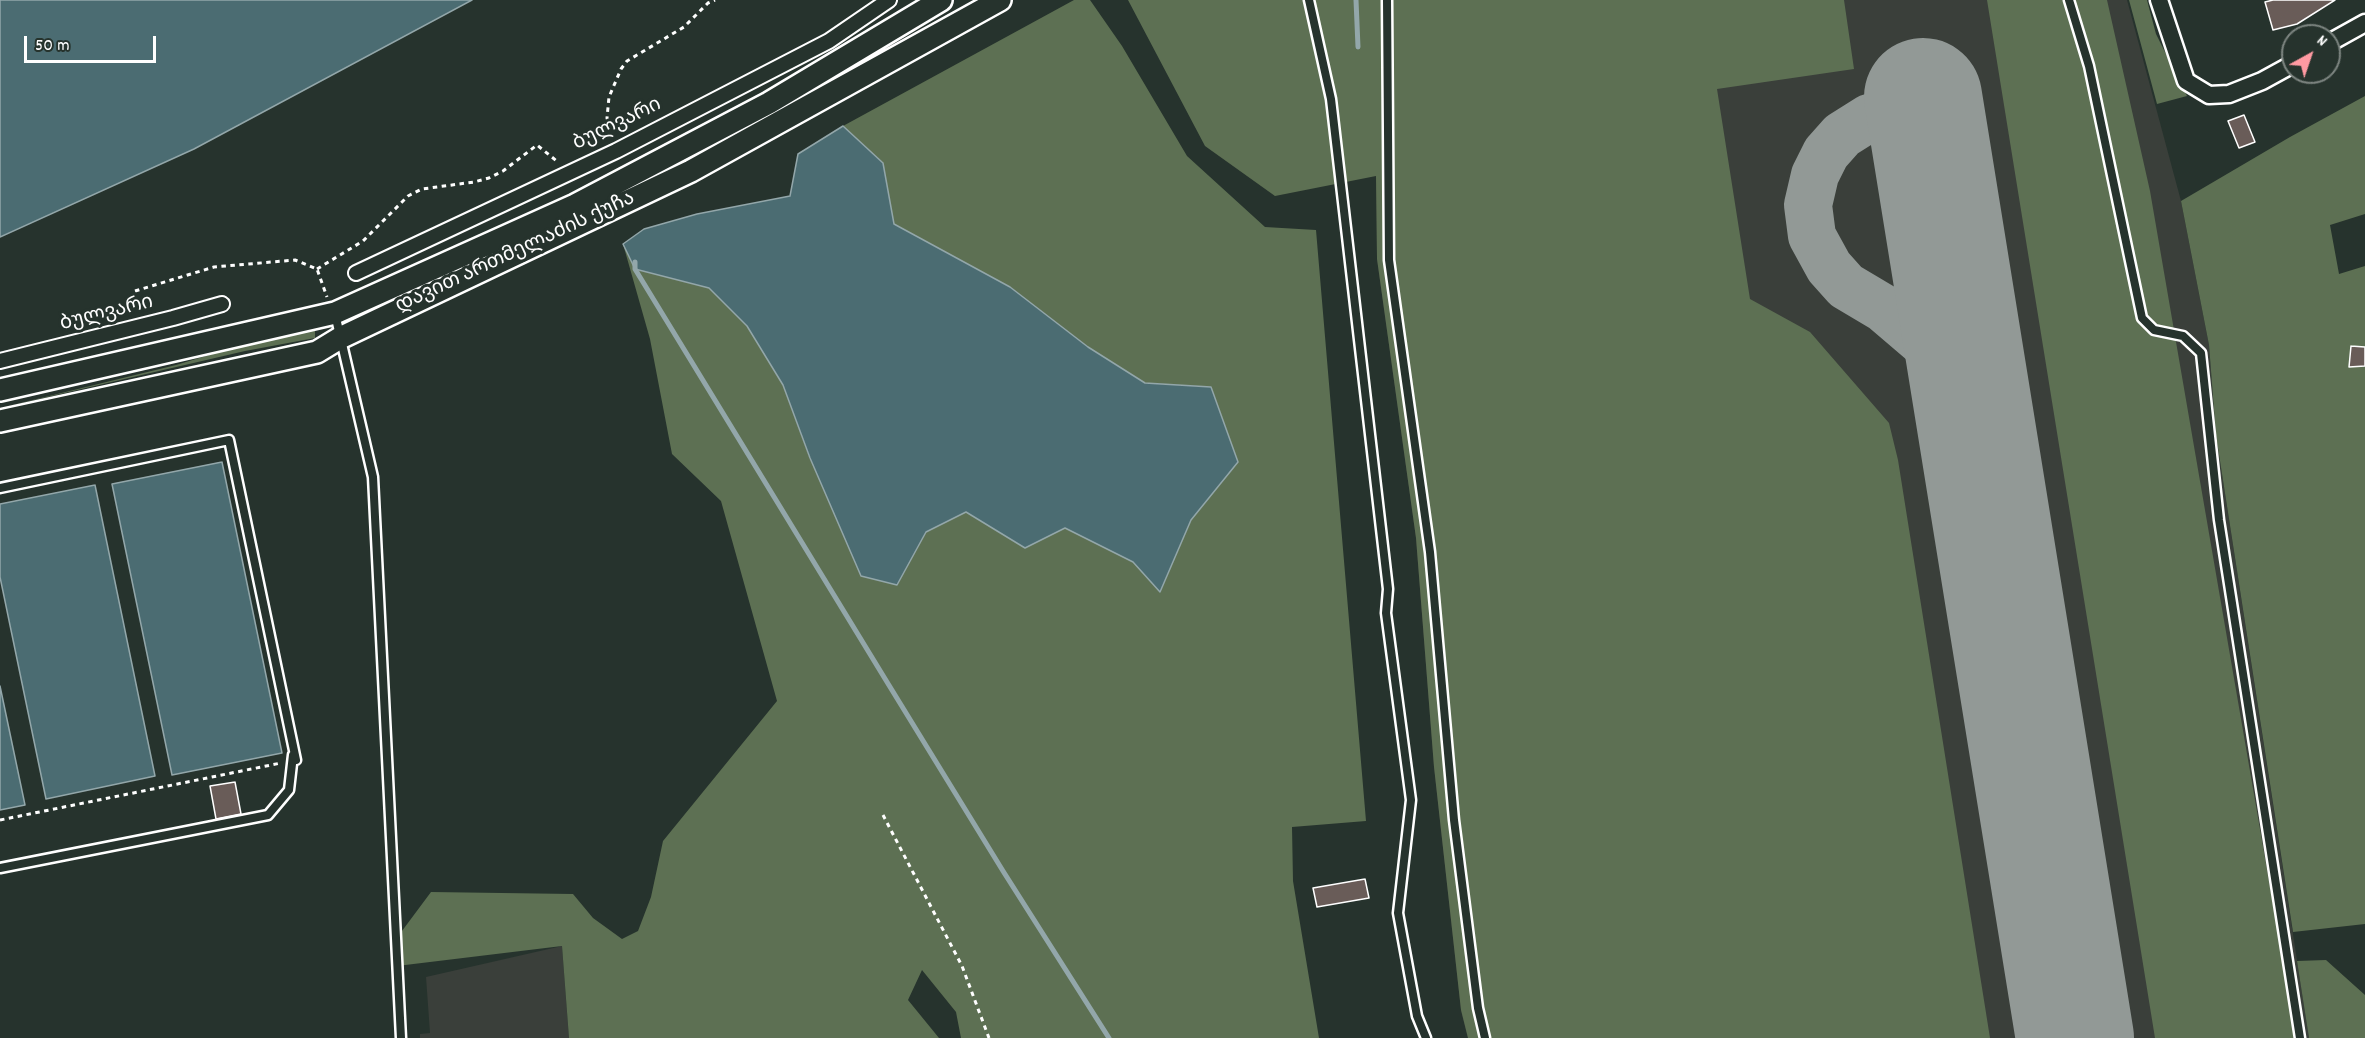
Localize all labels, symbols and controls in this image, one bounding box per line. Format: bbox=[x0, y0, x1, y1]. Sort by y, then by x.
scale bar bbox=[27, 24, 159, 62]
north arrow bbox=[2281, 24, 2341, 84]
text: N bbox=[2311, 30, 2332, 53]
text: 50 m bbox=[35, 34, 70, 59]
street label: ბულვარი bbox=[570, 94, 666, 158]
street label: დავით ართმელაძის ქუჩა bbox=[393, 188, 639, 320]
street label: ბულვარი bbox=[58, 292, 156, 338]

